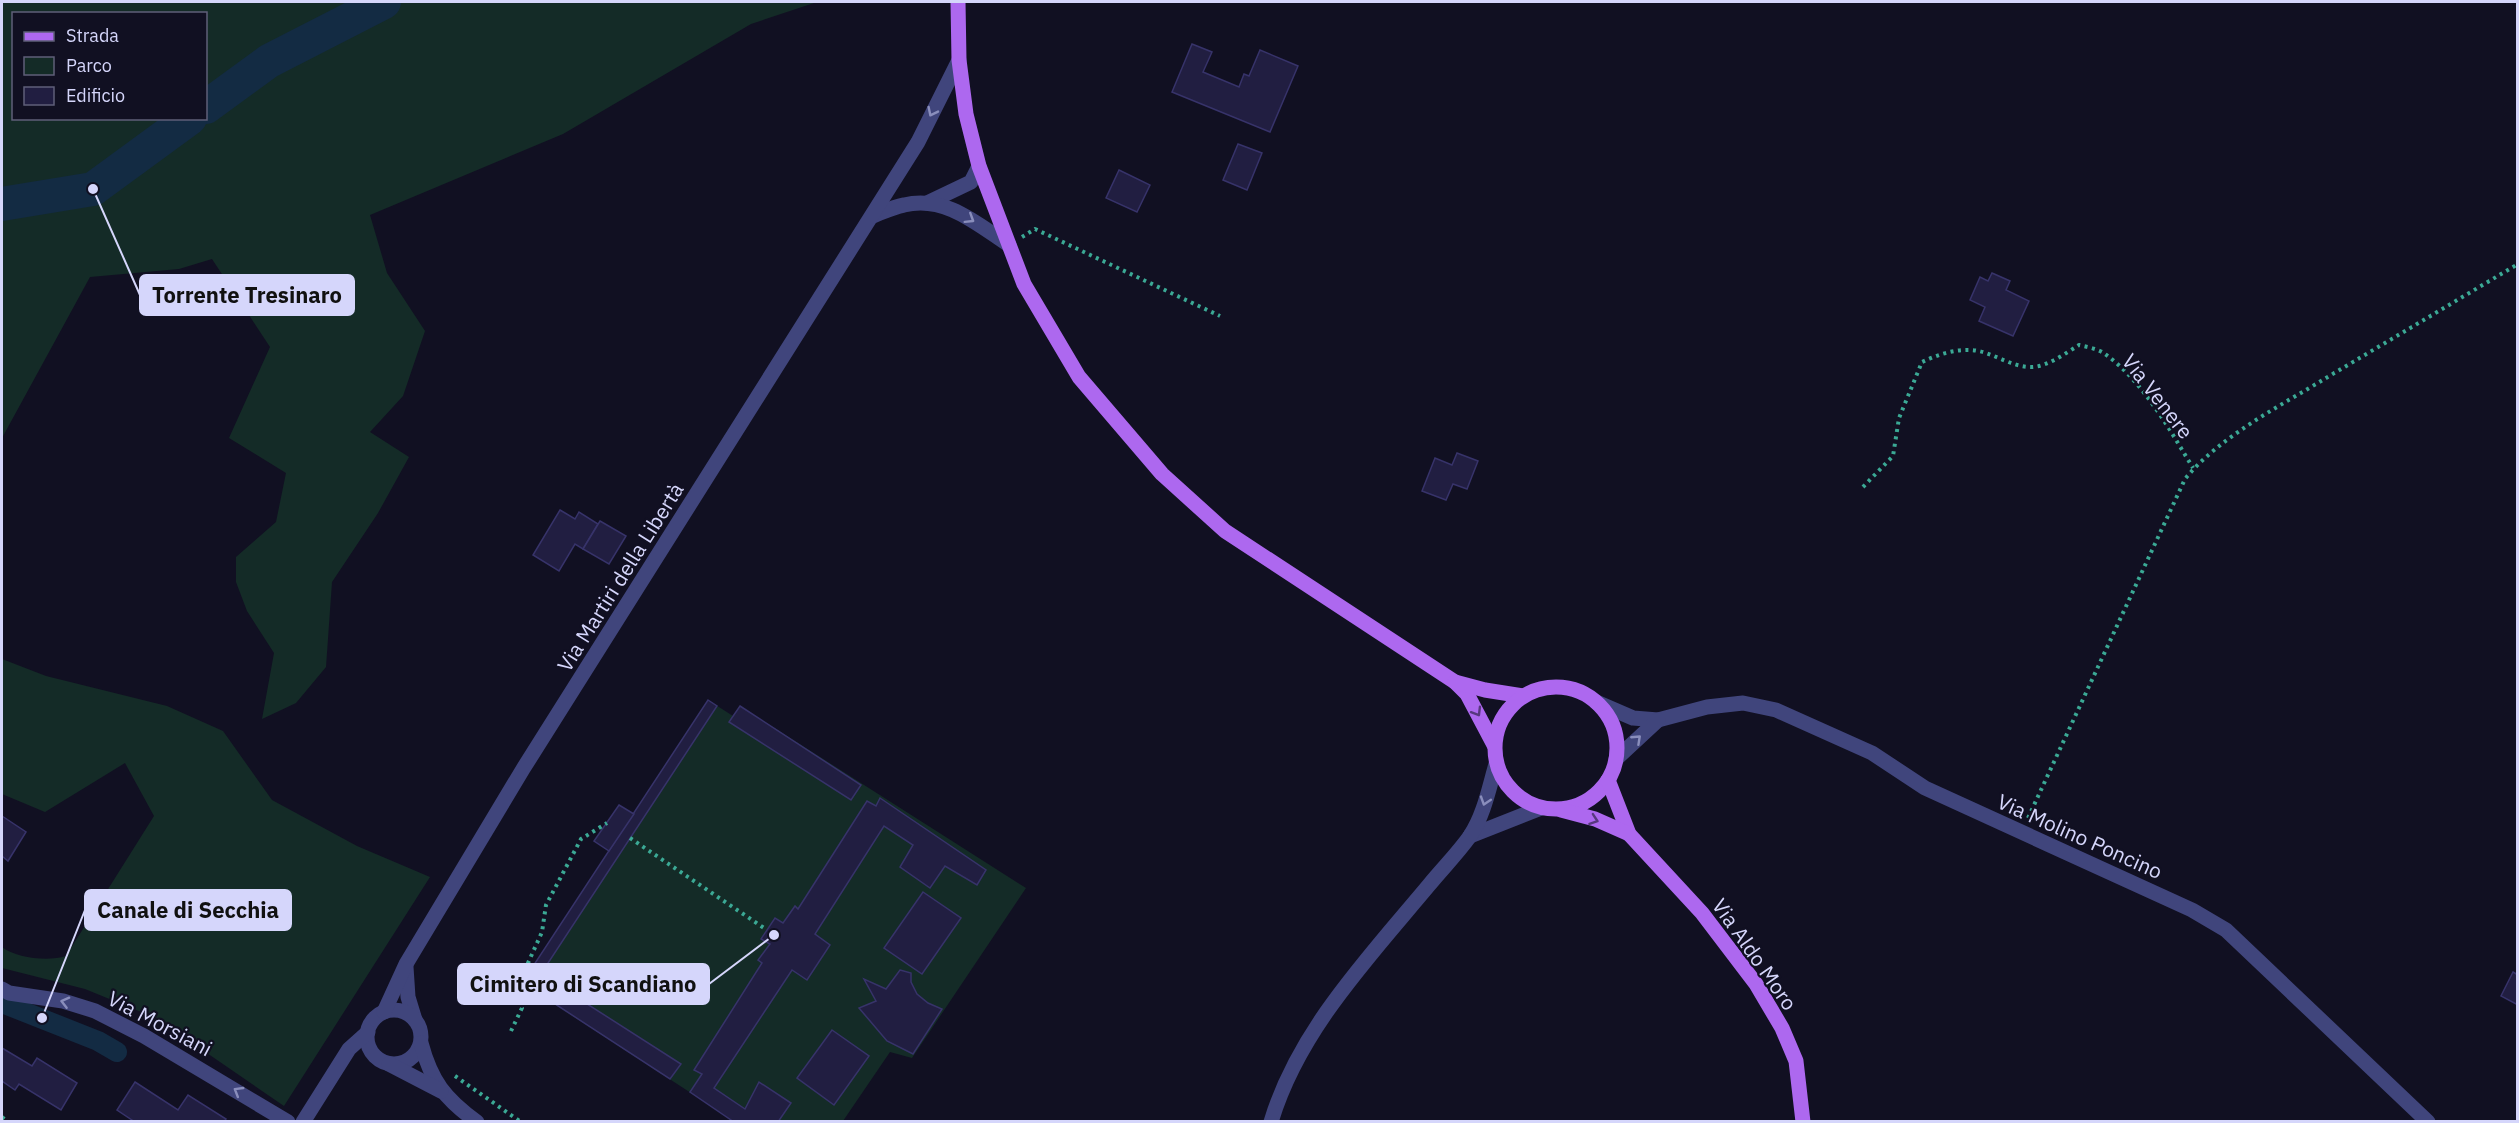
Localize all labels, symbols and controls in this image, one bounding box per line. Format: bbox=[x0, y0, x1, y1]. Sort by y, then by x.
legend bbox=[12, 12, 207, 120]
text: Strada bbox=[66, 24, 119, 47]
text: Parco bbox=[66, 54, 112, 77]
text: Edificio bbox=[66, 84, 125, 107]
one-way arrow bbox=[927, 106, 939, 117]
one-way arrow bbox=[964, 212, 974, 224]
callout: Torrente Tresinaro bbox=[140, 275, 354, 315]
text: Torrente Tresinaro bbox=[152, 280, 342, 309]
street label: Via Venere bbox=[2116, 348, 2200, 444]
street label: Via Martiri della Libertà bbox=[550, 477, 690, 677]
one-way arrow bbox=[1470, 706, 1482, 716]
one-way arrow bbox=[1630, 735, 1641, 746]
street label: Via Molino Poncino bbox=[1993, 787, 2167, 885]
one-way arrow bbox=[1480, 795, 1492, 806]
one-way arrow bbox=[1588, 812, 1599, 825]
callout: Canale di Secchia bbox=[85, 890, 291, 930]
street label: Via Aldo Moro bbox=[1706, 893, 1804, 1015]
text: Canale di Secchia bbox=[97, 895, 279, 924]
callout: Cimitero di Scandiano bbox=[458, 964, 709, 1004]
text: Cimitero di Scandiano bbox=[470, 969, 696, 998]
street label: Via Morsiani bbox=[103, 984, 217, 1062]
one-way arrow bbox=[60, 997, 70, 1010]
one-way arrow bbox=[234, 1087, 244, 1099]

